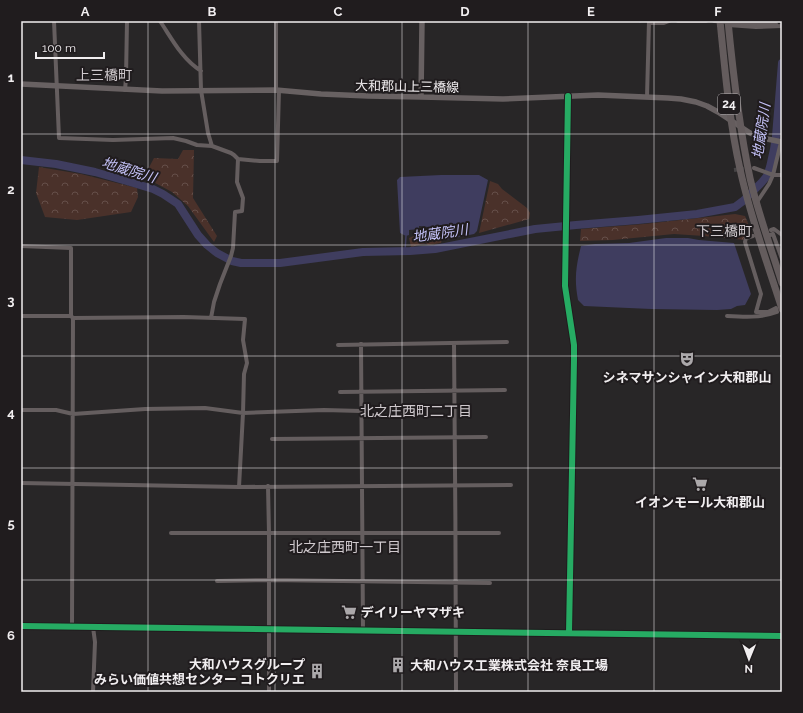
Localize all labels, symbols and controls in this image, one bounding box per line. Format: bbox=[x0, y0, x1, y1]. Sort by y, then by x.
text: A bbox=[81, 4, 90, 19]
text: B bbox=[208, 4, 217, 19]
text: C bbox=[334, 4, 343, 19]
text: D bbox=[460, 4, 470, 19]
text: E bbox=[587, 4, 595, 19]
text: F bbox=[714, 4, 722, 19]
scale bar bbox=[36, 34, 104, 60]
text: 100 m bbox=[42, 41, 76, 55]
district label: 上三橋町 bbox=[76, 67, 132, 83]
text: 1 bbox=[8, 70, 15, 85]
street label: 大和郡山上三橋線 bbox=[355, 78, 459, 95]
road number: 24 bbox=[718, 94, 740, 114]
water label: 地蔵院川 bbox=[749, 100, 773, 160]
water label: 地蔵院川 bbox=[100, 154, 160, 186]
text: 2 bbox=[7, 182, 15, 197]
water label: 地蔵院川 bbox=[411, 221, 471, 245]
district label: 下三橋町 bbox=[696, 223, 752, 239]
text: 3 bbox=[7, 293, 15, 308]
theatre icon: シネマサンシャイン大和郡山 bbox=[678, 350, 696, 368]
place label: シネマサンシャイン大和郡山 bbox=[602, 370, 772, 385]
district label: 北之庄西町二丁目 bbox=[360, 403, 472, 419]
text: 4 bbox=[7, 405, 15, 420]
supermarket icon: イオンモール大和郡山 bbox=[691, 475, 709, 493]
place label: イオンモール大和郡山 bbox=[635, 495, 765, 510]
text: 5 bbox=[7, 516, 15, 531]
district label: 北之庄西町一丁目 bbox=[289, 539, 401, 555]
supermarket icon: デイリーヤマザキ bbox=[340, 603, 358, 621]
place label: デイリーヤマザキ bbox=[361, 605, 465, 620]
text: 6 bbox=[7, 628, 15, 643]
north arrow bbox=[729, 639, 769, 679]
building icon: 大和ハウス工業株式会社 奈良工場 bbox=[389, 656, 407, 674]
place label: 大和ハウスグループ みらい価値共想センター コトクリエ bbox=[94, 657, 305, 687]
place label: 大和ハウス工業株式会社 奈良工場 bbox=[410, 658, 608, 673]
building icon: 大和ハウスグループ みらい価値共想センター コトクリエ bbox=[308, 662, 326, 680]
text: N bbox=[745, 662, 753, 675]

